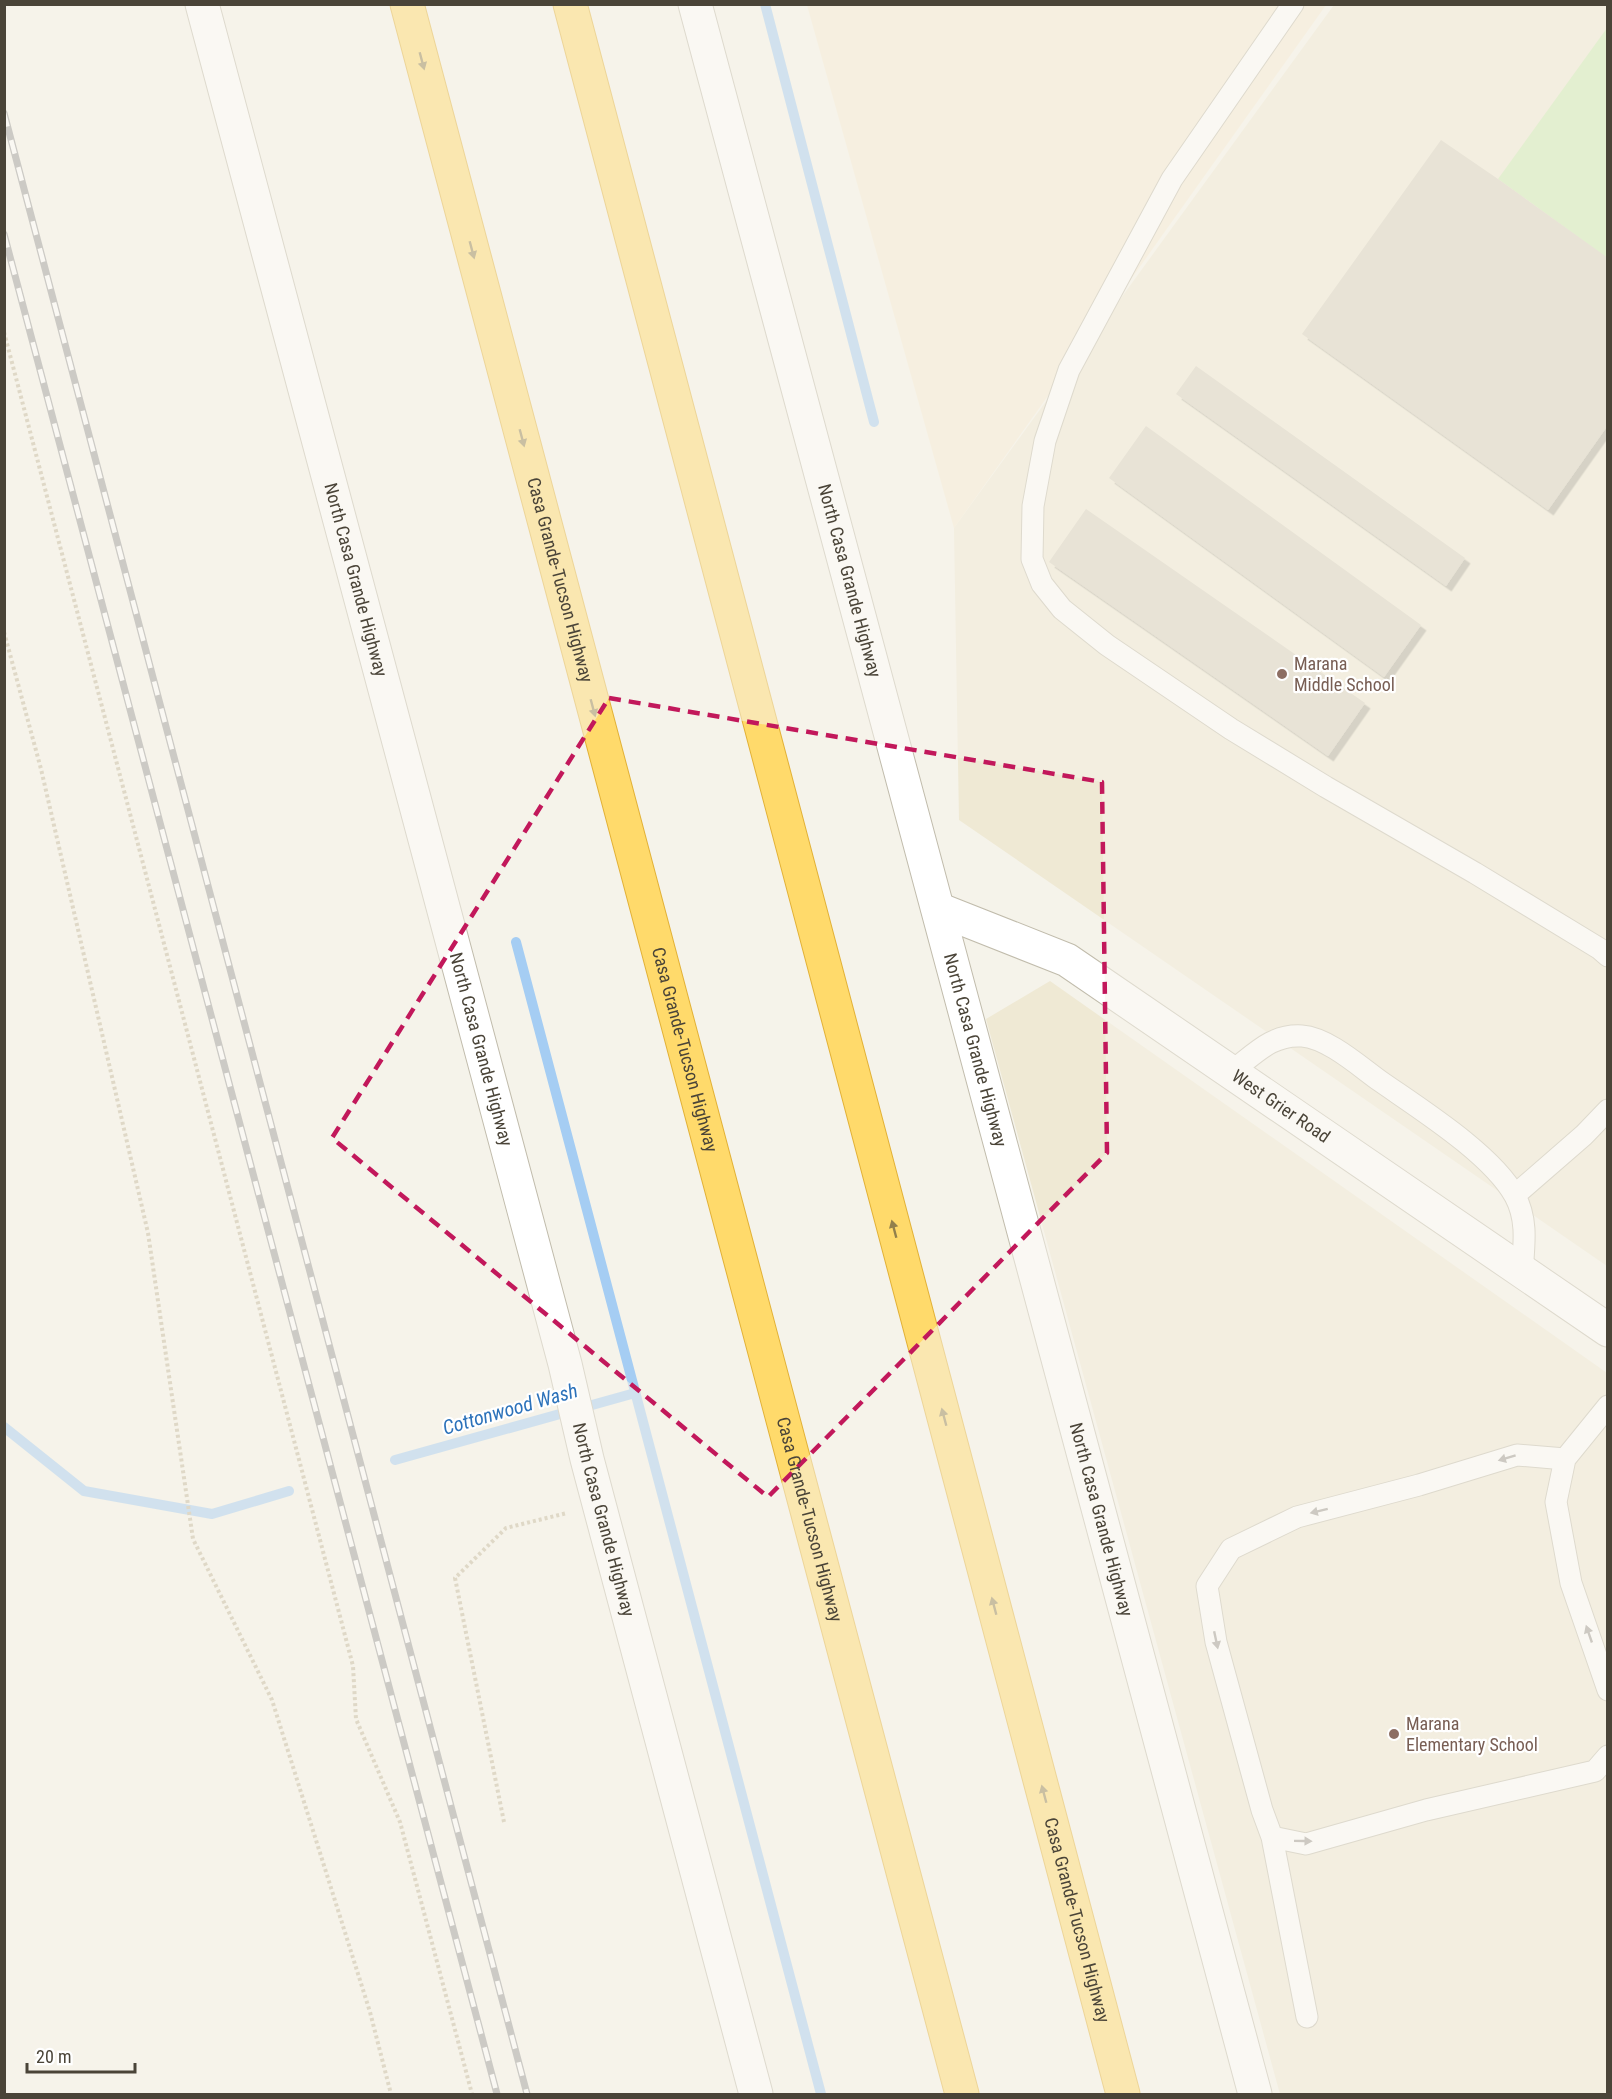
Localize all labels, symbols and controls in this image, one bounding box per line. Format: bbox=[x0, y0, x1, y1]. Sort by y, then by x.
one-way arrow bbox=[418, 52, 427, 70]
one-way arrow bbox=[468, 241, 477, 259]
one-way arrow bbox=[518, 429, 527, 447]
street label: Casa Grande-Tucson Highway bbox=[523, 475, 598, 685]
street label: North Casa Grande Highway bbox=[320, 481, 392, 679]
street label: North Casa Grande Highway bbox=[814, 482, 886, 680]
place label: Marana Middle School bbox=[1294, 653, 1395, 695]
marker: Marana Middle School bbox=[1275, 667, 1289, 681]
one-way arrow bbox=[589, 699, 599, 717]
street label: Casa Grande-Tucson Highway bbox=[648, 945, 723, 1155]
street label: North Casa Grande Highway bbox=[446, 950, 517, 1149]
street label: North Casa Grande Highway bbox=[940, 951, 1012, 1149]
street label: West Grier Road bbox=[1228, 1065, 1334, 1147]
one-way arrow bbox=[889, 1220, 898, 1238]
water label: Cottonwood Wash bbox=[440, 1378, 580, 1440]
one-way arrow bbox=[939, 1408, 948, 1426]
street label: Casa Grande-Tucson Highway bbox=[773, 1415, 847, 1625]
street label: North Casa Grande Highway bbox=[1066, 1420, 1138, 1619]
street label: North Casa Grande Highway bbox=[569, 1421, 640, 1619]
one-way arrow bbox=[1498, 1454, 1516, 1463]
one-way arrow bbox=[1310, 1506, 1328, 1516]
one-way arrow bbox=[989, 1597, 998, 1615]
one-way arrow bbox=[1583, 1625, 1593, 1643]
one-way arrow bbox=[1212, 1630, 1222, 1649]
place label: Marana Elementary School bbox=[1406, 1713, 1538, 1755]
marker: Marana Elementary School bbox=[1387, 1727, 1401, 1741]
one-way arrow bbox=[1038, 1785, 1048, 1803]
street label: Casa Grande-Tucson Highway bbox=[1040, 1815, 1115, 2025]
one-way arrow bbox=[1294, 1837, 1313, 1846]
scale bar bbox=[27, 2036, 135, 2074]
text: 20 m bbox=[36, 2046, 71, 2067]

